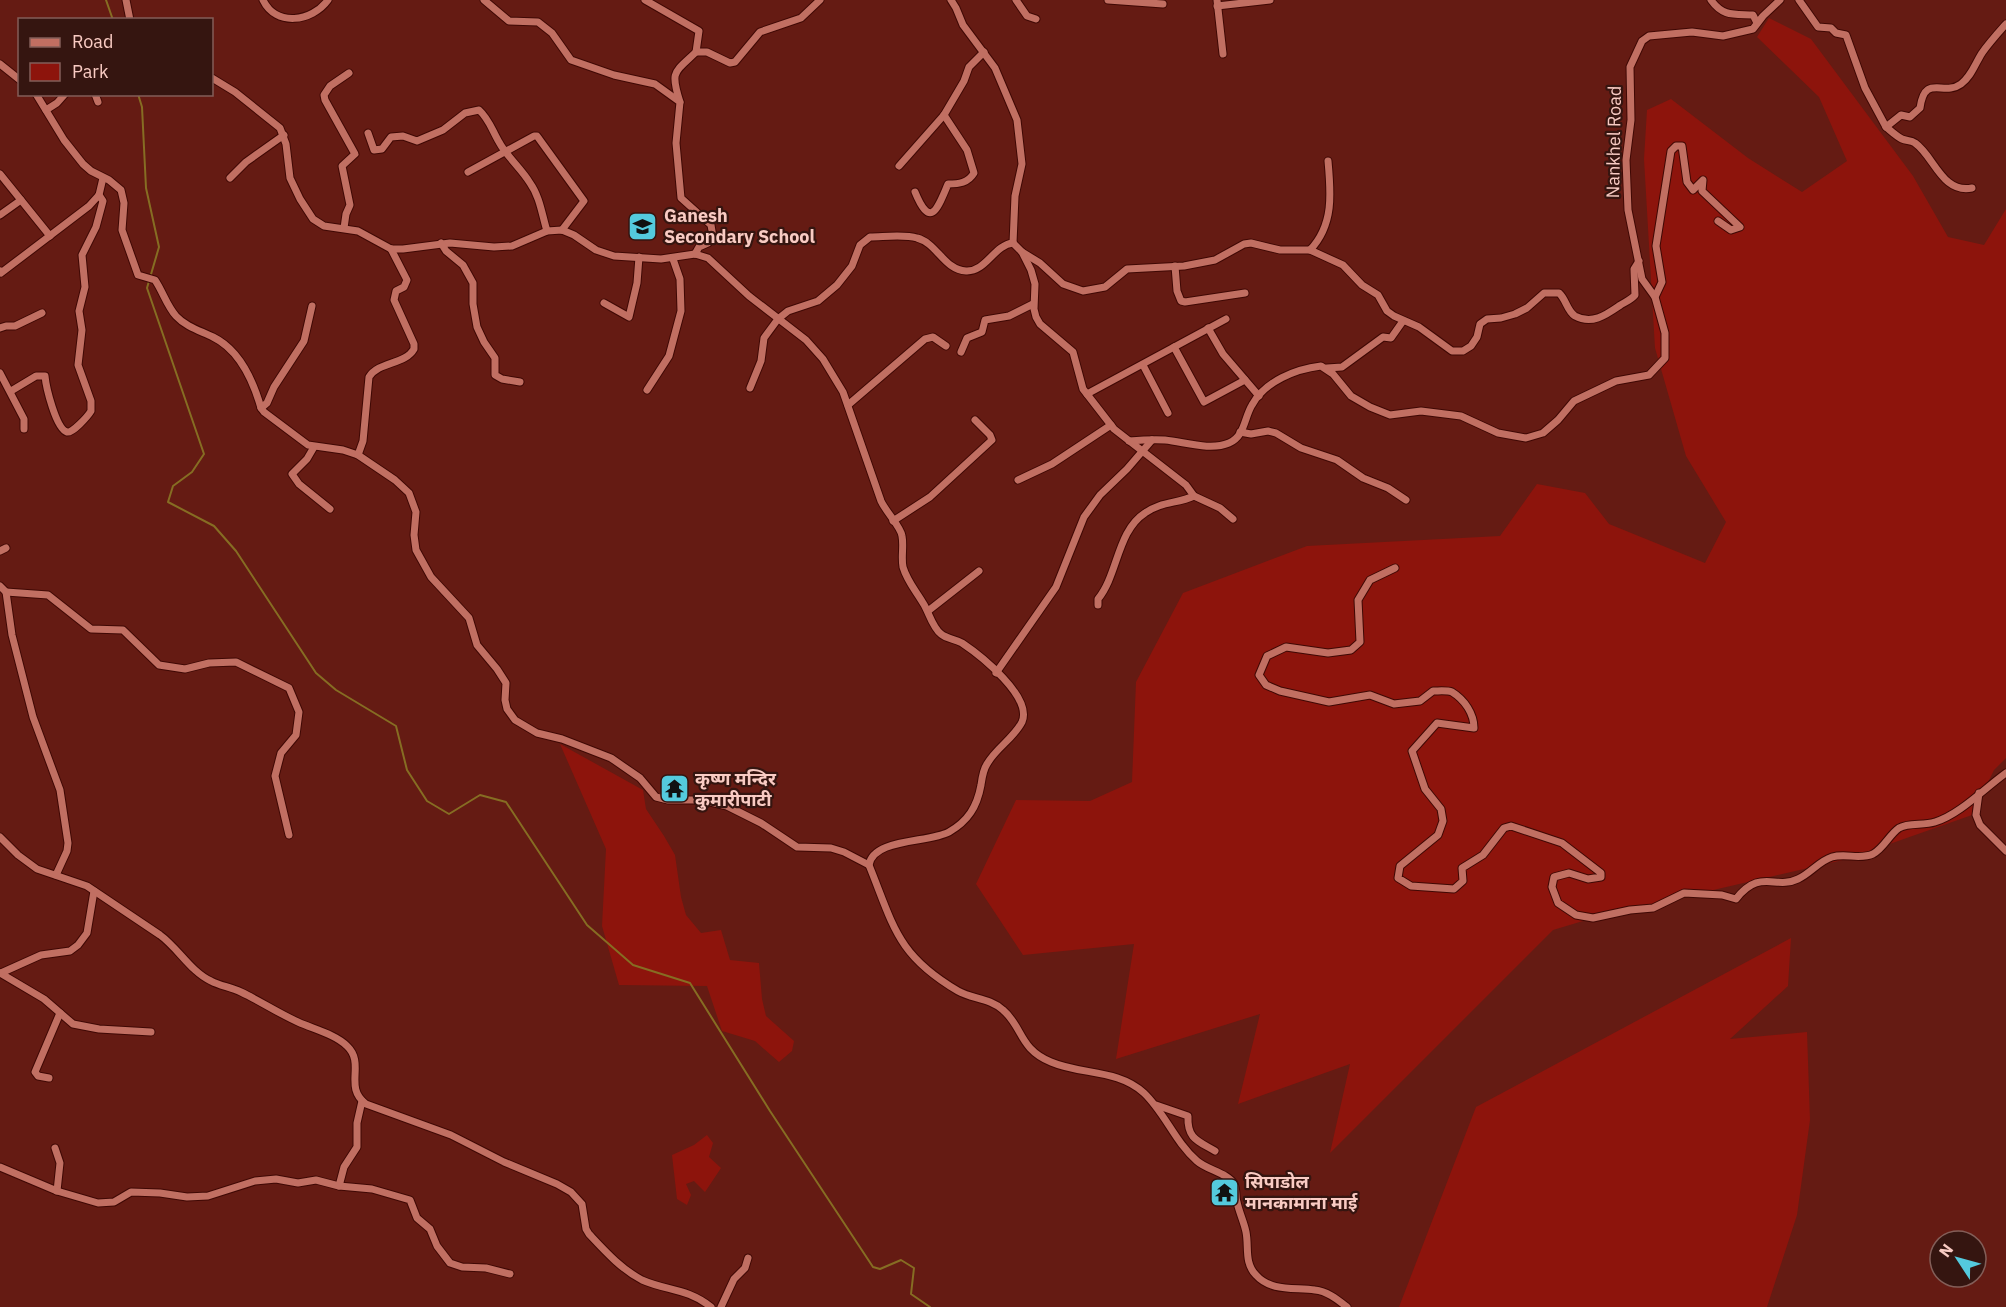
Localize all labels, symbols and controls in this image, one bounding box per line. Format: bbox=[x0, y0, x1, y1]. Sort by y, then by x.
legend bbox=[18, 18, 213, 96]
text: Road bbox=[72, 30, 113, 53]
text: Park bbox=[72, 60, 109, 83]
street label: Nankhel Road bbox=[1601, 85, 1626, 199]
place label: Ganesh Secondary School bbox=[664, 204, 815, 248]
school or university icon: Ganesh Secondary School bbox=[627, 210, 659, 242]
place label: कृष्ण मन्दिर कुमारीपाटी bbox=[695, 767, 777, 811]
temple icon: कृष्ण मन्दिर कुमारीपाटी bbox=[658, 773, 690, 805]
place label: सिपाडोल मानकामाना माई bbox=[1245, 1170, 1358, 1214]
temple icon: सिपाडोल मानकामाना माई bbox=[1208, 1176, 1240, 1208]
north arrow bbox=[1928, 1229, 1988, 1289]
text: N bbox=[1934, 1240, 1957, 1261]

